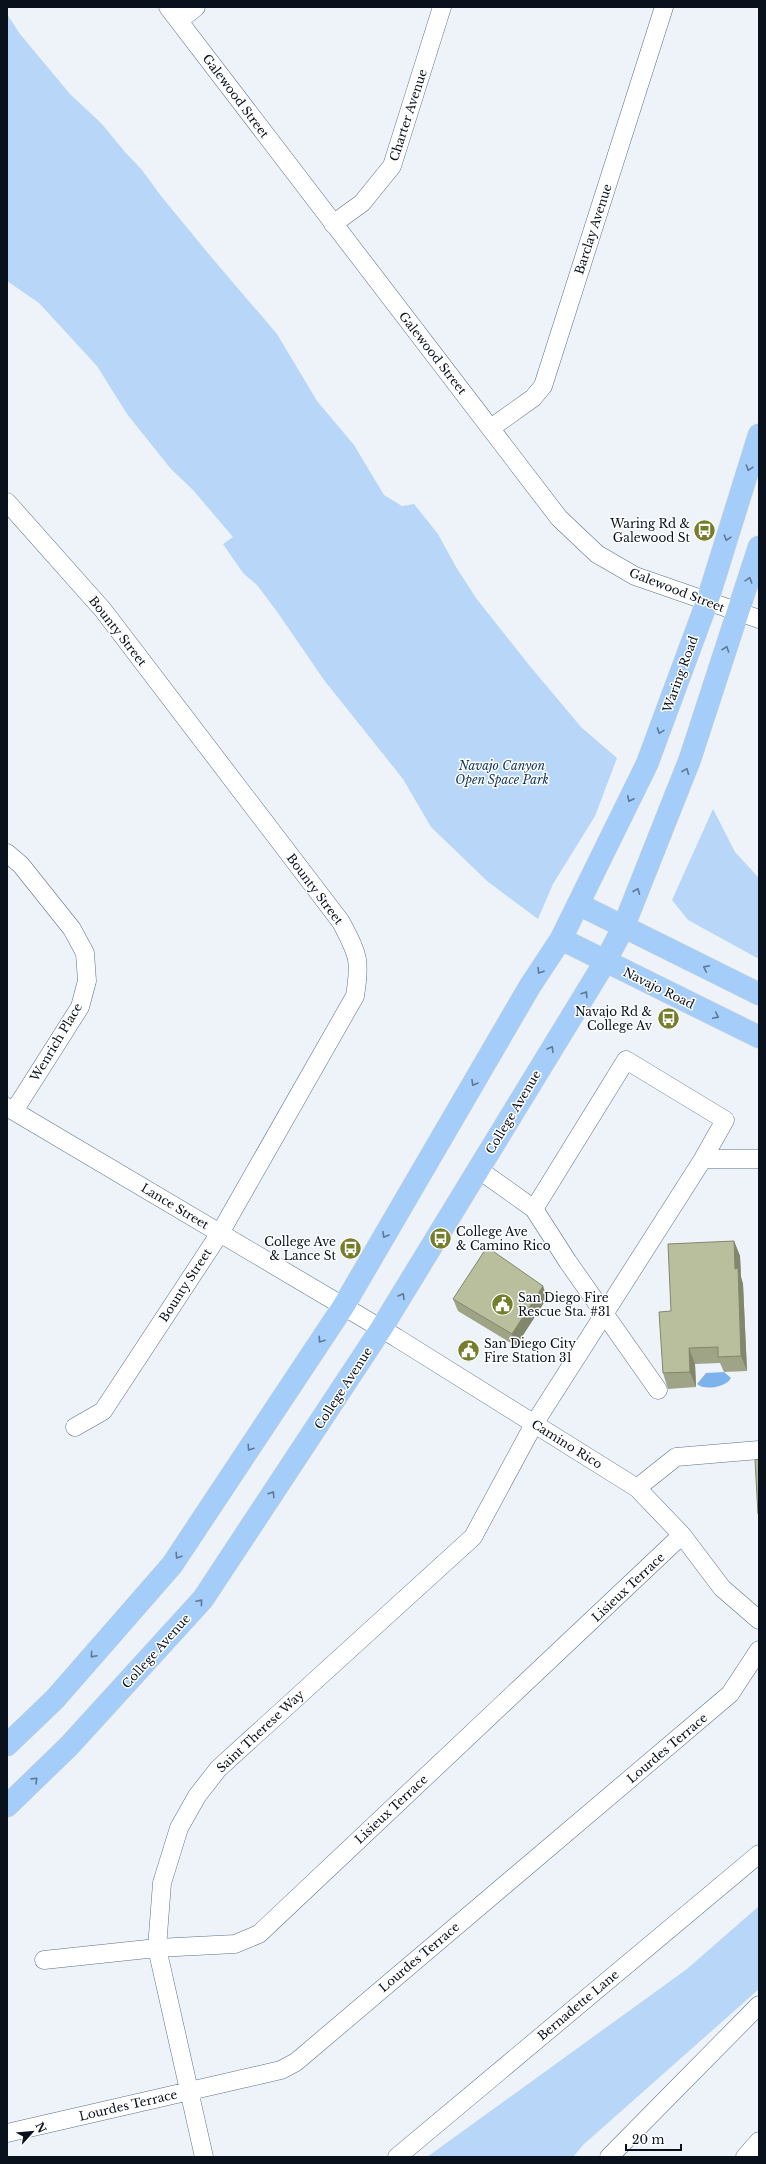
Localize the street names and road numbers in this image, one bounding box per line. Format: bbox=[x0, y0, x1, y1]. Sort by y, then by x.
street label: Galewood Street bbox=[200, 51, 273, 141]
street label: Charter Avenue bbox=[386, 67, 430, 163]
street label: Barclay Avenue bbox=[571, 182, 615, 276]
street label: Galewood Street bbox=[396, 309, 470, 398]
street label: Galewood Street bbox=[627, 565, 727, 615]
street label: Bounty Street bbox=[86, 593, 150, 669]
street label: Waring Road bbox=[659, 634, 701, 715]
street label: Bounty Street bbox=[284, 851, 347, 928]
street label: Navajo Road bbox=[621, 964, 697, 1012]
street label: Wenrich Place bbox=[26, 1000, 85, 1085]
street label: College Avenue bbox=[482, 1067, 544, 1157]
street label: Lance Street bbox=[138, 1180, 212, 1232]
street label: Bounty Street bbox=[156, 1245, 215, 1325]
street label: College Avenue bbox=[311, 1344, 375, 1432]
street label: Camino Rico bbox=[529, 1416, 605, 1472]
street label: Lisieux Terrace bbox=[588, 1549, 668, 1625]
street label: College Avenue bbox=[119, 1611, 193, 1691]
street label: Saint Therese Way bbox=[213, 1686, 307, 1775]
street label: Lourdes Terrace bbox=[624, 1710, 710, 1786]
street label: Lisieux Terrace bbox=[351, 1771, 431, 1847]
street label: Lourdes Terrace bbox=[376, 1919, 462, 1995]
street label: Bernadette Lane bbox=[534, 1967, 622, 2043]
street label: Lourdes Terrace bbox=[77, 2086, 179, 2124]

